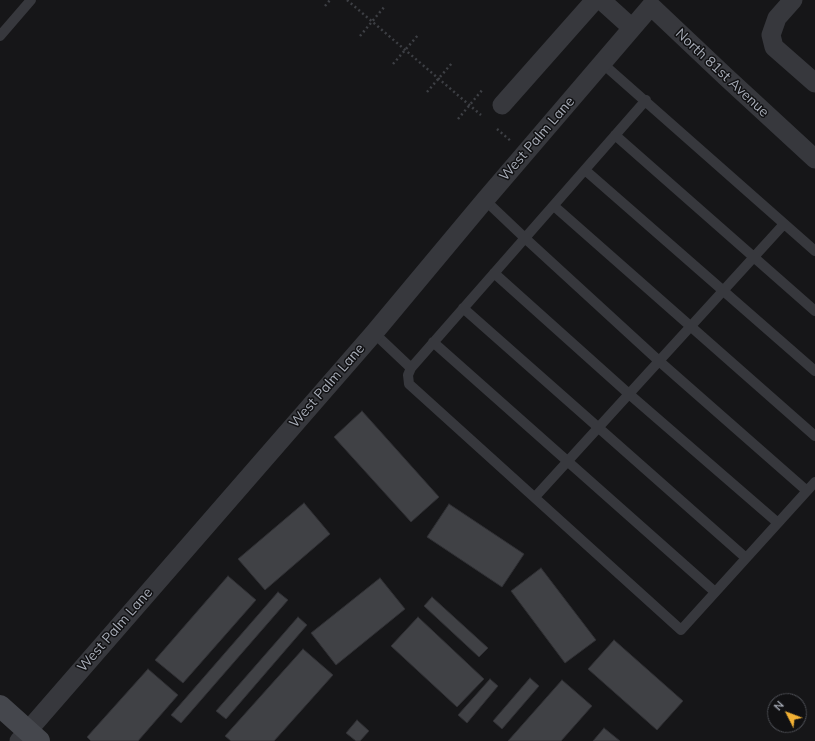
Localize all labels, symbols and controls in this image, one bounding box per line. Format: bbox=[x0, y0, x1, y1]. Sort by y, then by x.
street label: North 81st Avenue bbox=[672, 25, 772, 121]
street label: West Palm Lane bbox=[496, 93, 578, 185]
street label: West Palm Lane bbox=[286, 340, 368, 432]
street label: West Palm Lane bbox=[74, 584, 156, 676]
north arrow bbox=[767, 693, 807, 733]
text: N bbox=[771, 698, 787, 713]

